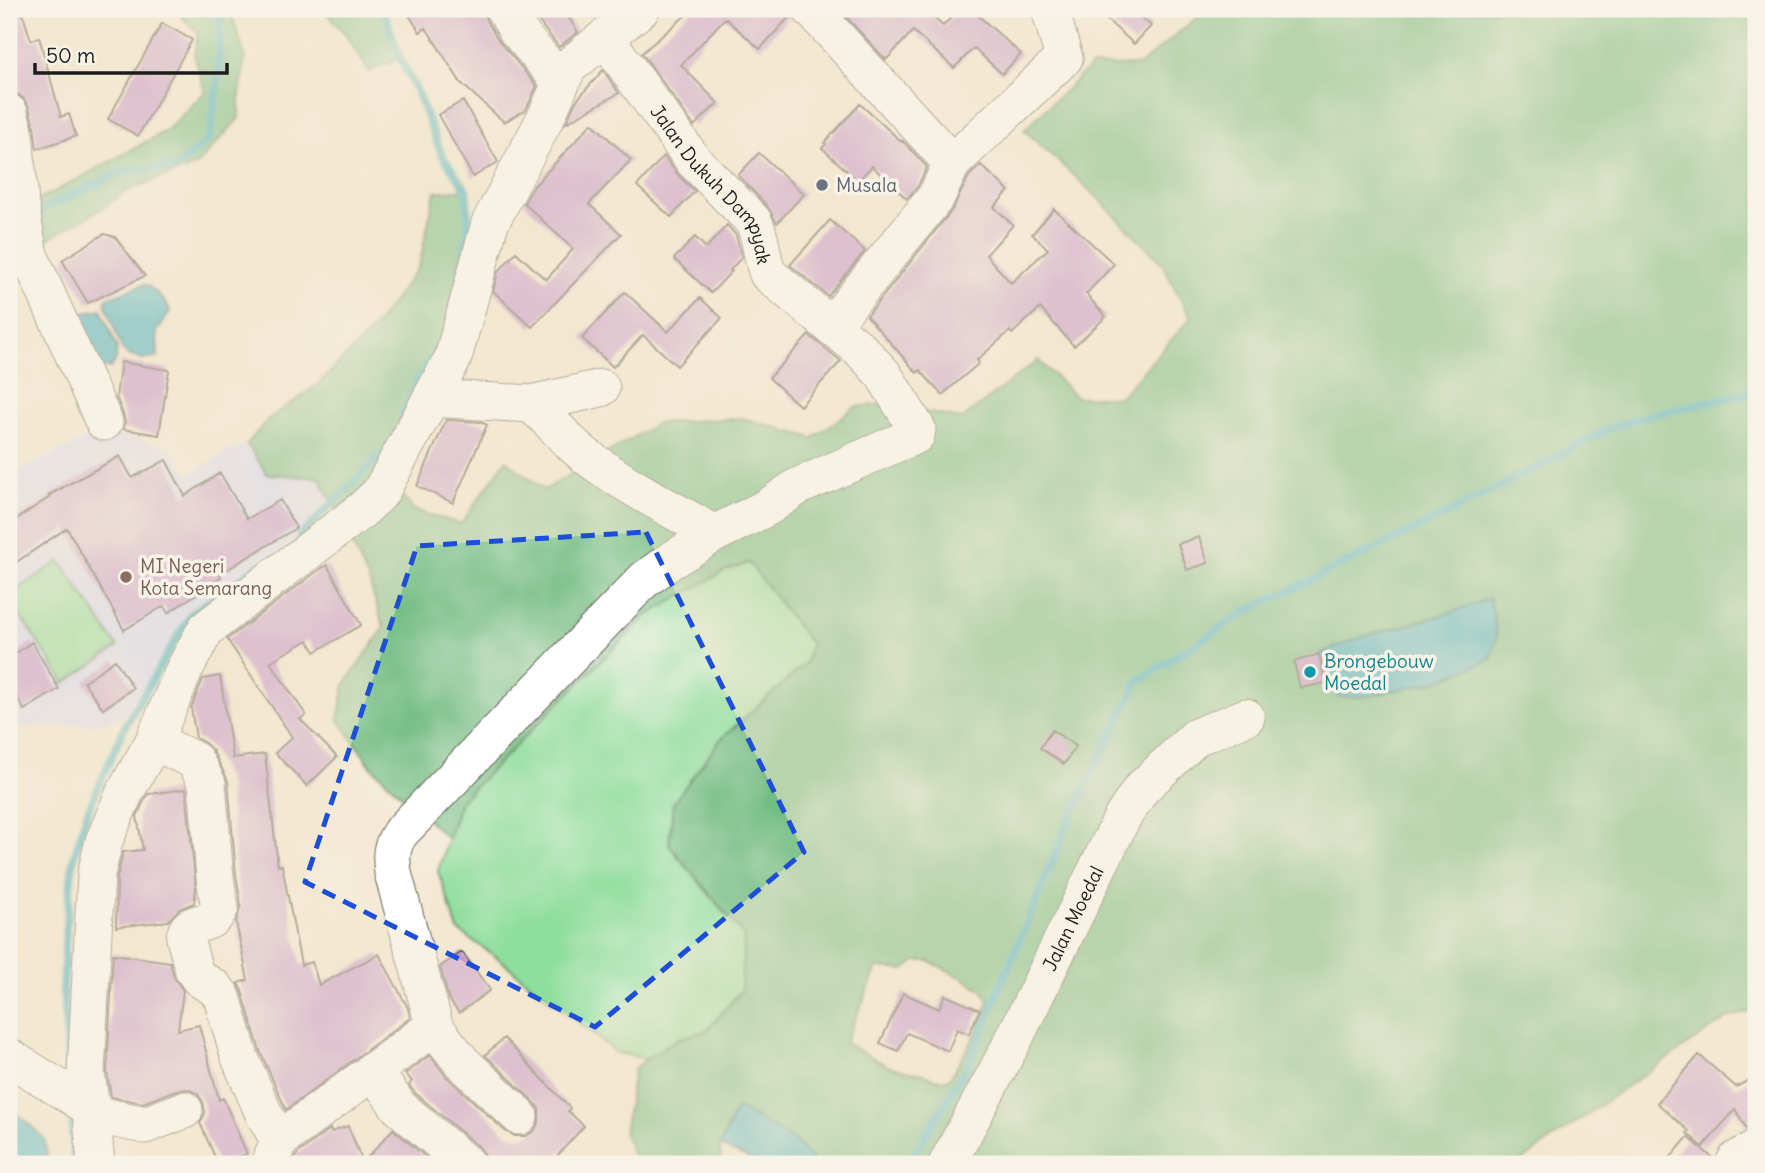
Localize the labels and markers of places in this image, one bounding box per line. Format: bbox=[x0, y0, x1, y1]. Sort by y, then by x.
place label: Musala bbox=[836, 173, 897, 197]
marker: Musala bbox=[814, 177, 830, 193]
place label: MI Negeri Kota Semarang bbox=[140, 554, 272, 600]
marker: MI Negeri Kota Semarang bbox=[118, 569, 134, 585]
place label: Brongebouw Moedal bbox=[1324, 649, 1434, 695]
marker: Brongebouw Moedal bbox=[1302, 664, 1318, 680]

